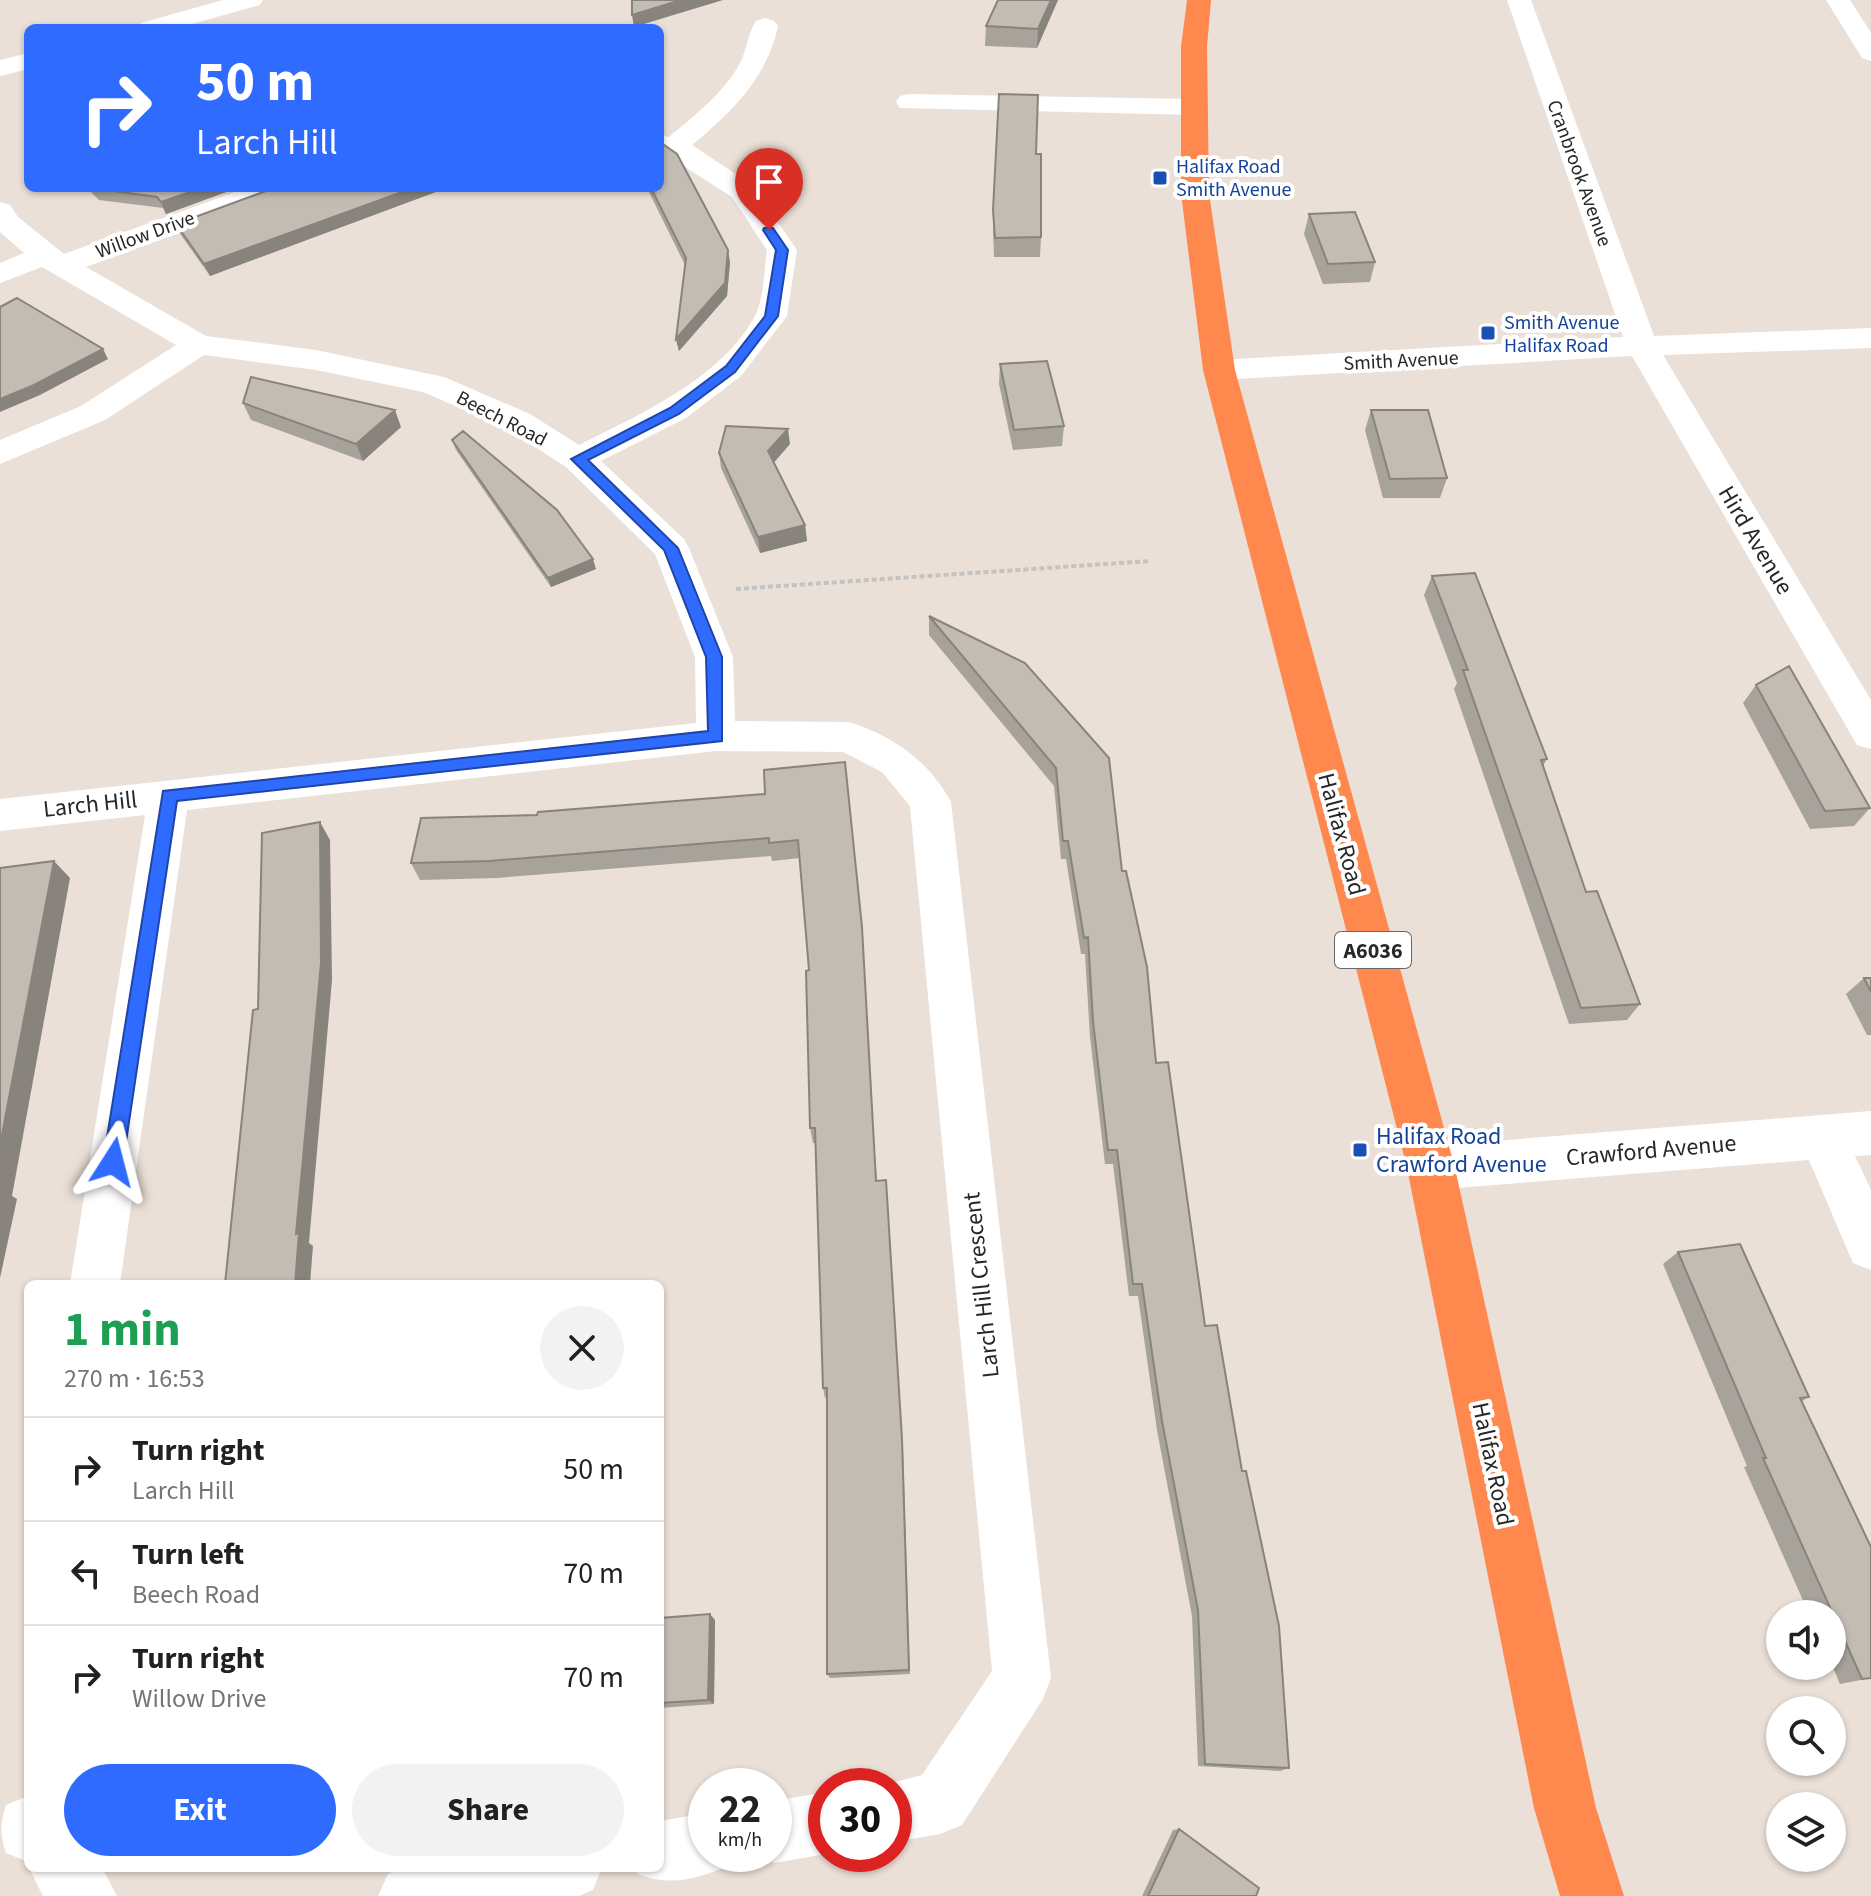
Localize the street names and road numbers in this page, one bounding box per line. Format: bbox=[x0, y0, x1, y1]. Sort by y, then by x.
street label: Cranbrook Avenue bbox=[1540, 96, 1619, 251]
street label: Willow Drive bbox=[92, 204, 199, 266]
street label: Smith Avenue bbox=[1343, 344, 1460, 378]
street label: Beech Road bbox=[451, 384, 552, 454]
street label: Hird Avenue bbox=[1709, 479, 1802, 601]
street label: Halifax Road bbox=[1308, 769, 1375, 899]
street label: Larch Hill bbox=[41, 782, 139, 827]
road number: A6036 bbox=[1335, 932, 1411, 968]
street label: Crawford Avenue bbox=[1564, 1126, 1738, 1175]
street label: Larch Hill Crescent bbox=[954, 1190, 1009, 1380]
street label: Halifax Road bbox=[1462, 1399, 1523, 1529]

